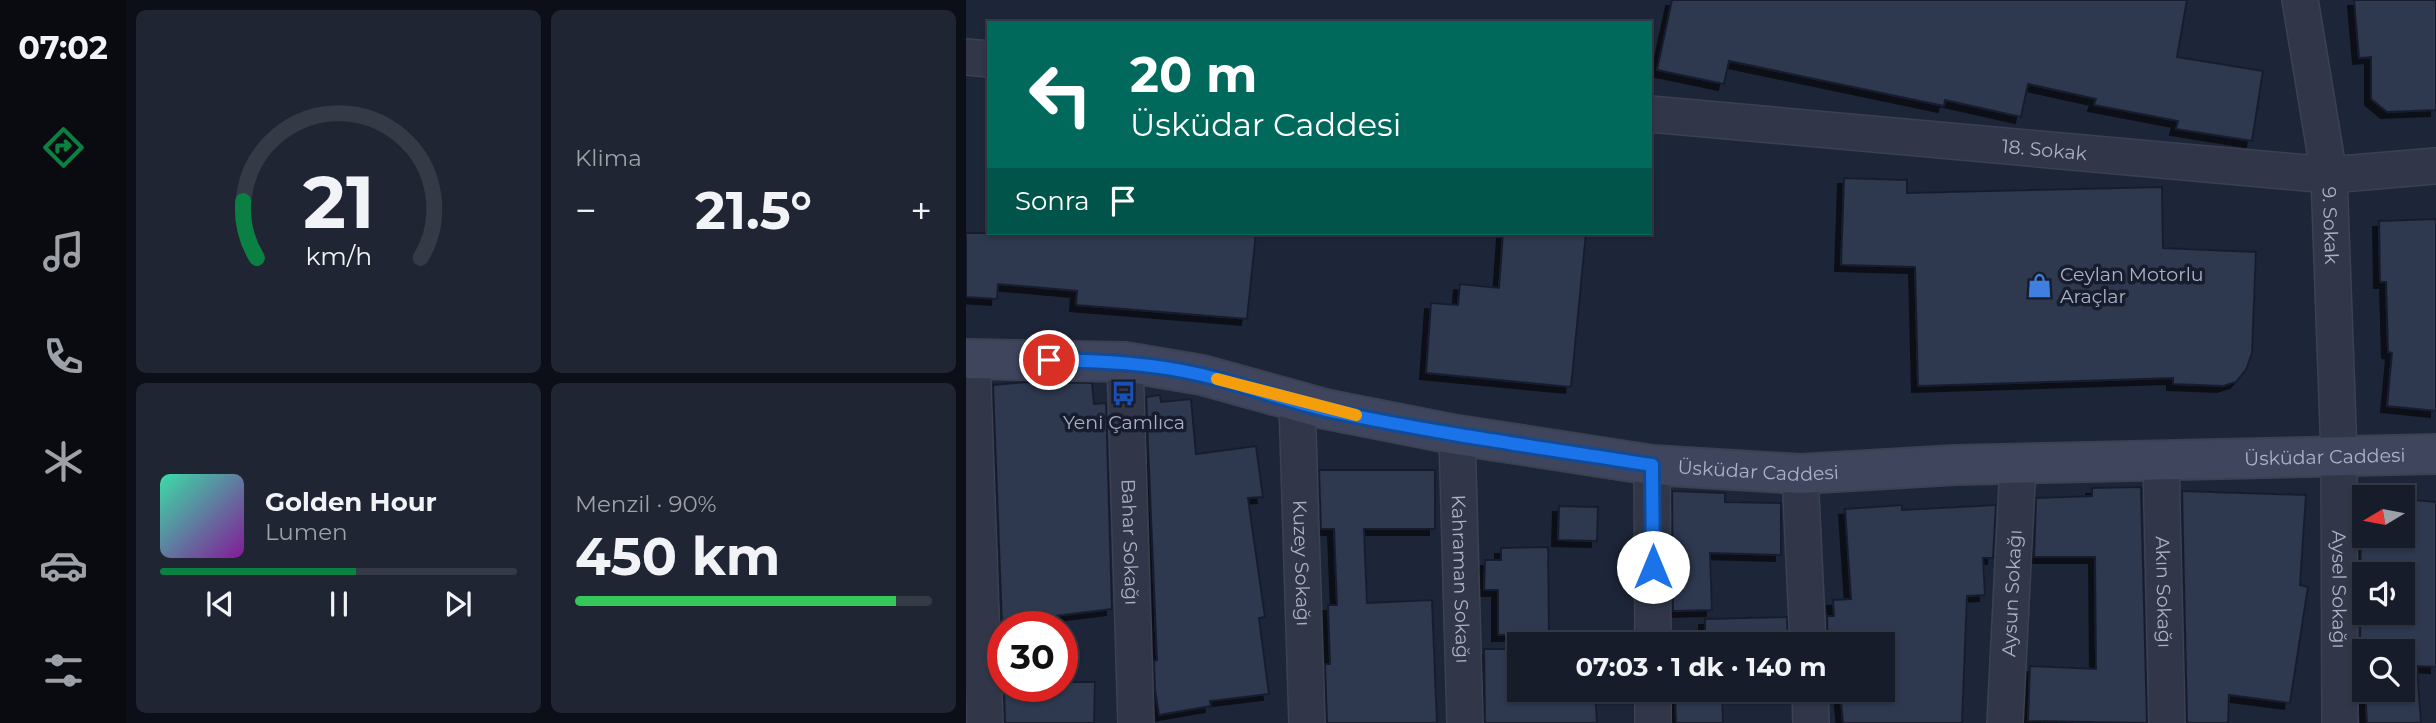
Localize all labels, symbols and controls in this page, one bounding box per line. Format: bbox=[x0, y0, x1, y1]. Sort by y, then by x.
text: 07:02 bbox=[18, 28, 108, 67]
text: 20 m bbox=[1130, 45, 1257, 104]
icon: left bbox=[1015, 49, 1106, 140]
text: Üsküdar Caddesi bbox=[1130, 105, 1401, 144]
icon: directions bbox=[39, 123, 88, 172]
street label: 18. Sokak bbox=[2001, 134, 2089, 165]
text: Klima bbox=[575, 144, 642, 172]
text: 21 bbox=[303, 158, 374, 246]
text: 21.5° bbox=[695, 179, 812, 242]
icon: arrive bbox=[1104, 182, 1142, 220]
text: Sonra bbox=[1015, 185, 1090, 217]
street label: 9. Sokak bbox=[2318, 186, 2344, 265]
text: − bbox=[575, 187, 597, 234]
text: + bbox=[910, 187, 932, 234]
icon: music bbox=[39, 227, 88, 276]
text: km/h bbox=[305, 240, 372, 270]
place label: Ceylan Motorlu Araçlar bbox=[2060, 263, 2204, 308]
shop icon: Ceylan Motorlu Araçlar bbox=[2026, 271, 2054, 299]
pin bbox=[1019, 330, 1079, 390]
icon: phone bbox=[39, 332, 88, 381]
icon: arrive bbox=[1030, 341, 1068, 379]
bus stop icon: Yeni Çamlıca bbox=[1110, 380, 1138, 408]
place label: Yeni Çamlıca bbox=[1063, 411, 1185, 434]
icon: climate bbox=[39, 437, 88, 486]
street label: Üsküdar Caddesi bbox=[2244, 443, 2406, 470]
street label: Üsküdar Caddesi bbox=[1677, 455, 1839, 485]
street label: Bahar Sokağı bbox=[1117, 478, 1144, 605]
north arrow bbox=[2352, 485, 2415, 548]
map controls bbox=[2352, 485, 2415, 702]
text: Golden Hour bbox=[265, 486, 437, 518]
text: Menzil · 90% bbox=[575, 490, 717, 518]
street label: Kahraman Sokağı bbox=[1447, 494, 1475, 664]
street label: Kuzey Sokağı bbox=[1289, 499, 1315, 626]
text: Lumen bbox=[265, 518, 348, 546]
text: 450 km bbox=[575, 525, 780, 588]
street label: Aysun Sokağı bbox=[1997, 529, 2026, 657]
position arrow bbox=[1616, 530, 1690, 604]
street label: Aysel Sokağı bbox=[2328, 530, 2351, 649]
street label: Akın Sokağı bbox=[2151, 536, 2177, 648]
icon: car bbox=[39, 541, 88, 590]
button: sound bbox=[2352, 562, 2415, 625]
icon: previous bbox=[201, 585, 239, 623]
icon: pause bbox=[320, 585, 358, 623]
icon: next bbox=[439, 585, 477, 623]
speed limit sign: 30 bbox=[987, 611, 1078, 702]
button: search bbox=[2352, 639, 2415, 702]
icon: filters bbox=[39, 646, 88, 695]
text: 07:03 · 1 dk · 140 m bbox=[1576, 651, 1826, 683]

